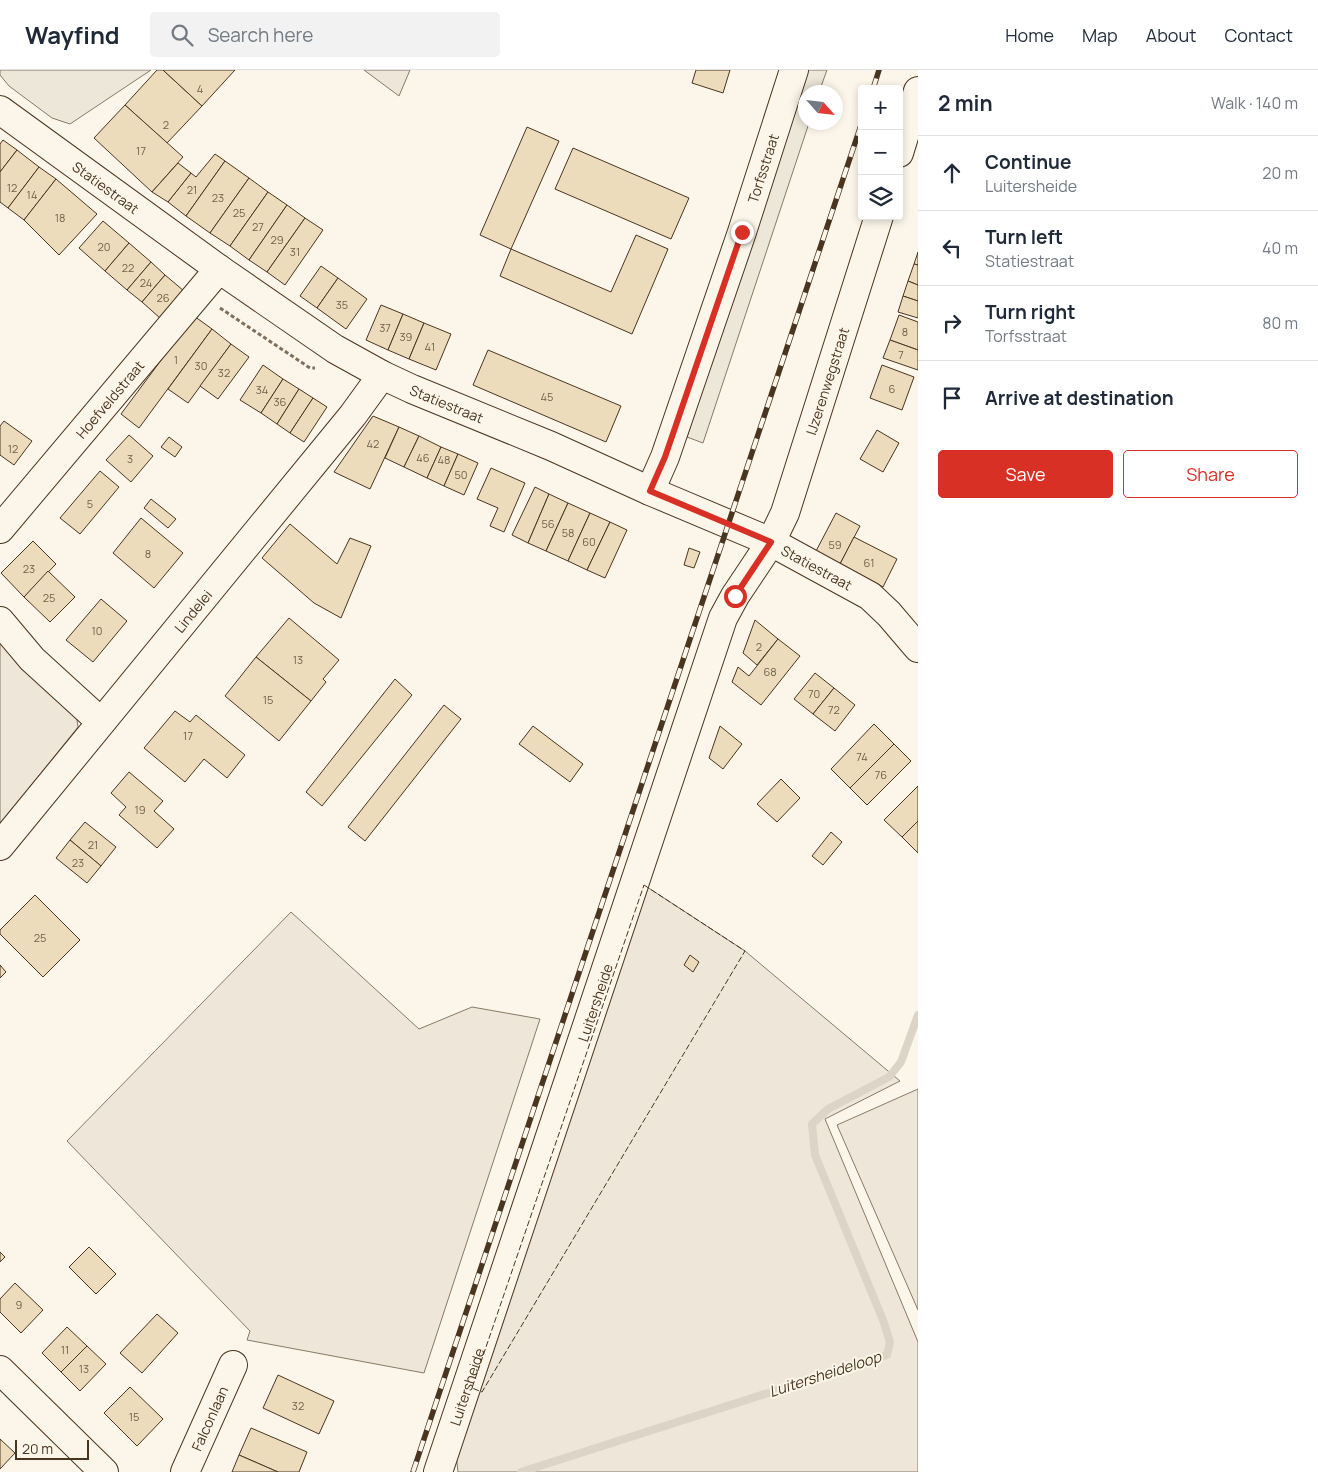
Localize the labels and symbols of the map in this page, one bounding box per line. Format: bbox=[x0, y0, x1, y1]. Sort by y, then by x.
house number: 4 bbox=[197, 81, 203, 96]
north arrow bbox=[798, 85, 843, 130]
house number: 2 bbox=[163, 117, 169, 132]
street label: Torfsstraat bbox=[742, 131, 783, 205]
house number: 17 bbox=[136, 143, 146, 158]
street label: Statiestraat bbox=[69, 156, 143, 218]
house number: 12 bbox=[7, 180, 17, 195]
house number: 21 bbox=[187, 182, 197, 197]
house number: 14 bbox=[27, 187, 37, 202]
house number: 23 bbox=[212, 190, 224, 205]
house number: 25 bbox=[233, 205, 245, 220]
house number: 18 bbox=[55, 210, 65, 225]
house number: 27 bbox=[252, 219, 264, 234]
route end bbox=[731, 221, 754, 244]
house number: 29 bbox=[270, 232, 284, 247]
house number: 20 bbox=[98, 239, 110, 254]
house number: 31 bbox=[290, 244, 300, 259]
house number: 22 bbox=[122, 260, 134, 275]
house number: 24 bbox=[140, 275, 152, 290]
house number: 26 bbox=[156, 290, 170, 305]
house number: 35 bbox=[336, 297, 348, 312]
house number: 37 bbox=[379, 320, 391, 335]
street label: IJzerenwegstraat bbox=[801, 324, 853, 437]
house number: 8 bbox=[902, 324, 908, 339]
house number: 39 bbox=[400, 329, 413, 344]
house number: 41 bbox=[425, 339, 435, 354]
house number: 7 bbox=[898, 347, 904, 362]
house number: 1 bbox=[174, 352, 178, 367]
street label: Hoefveldstraat bbox=[71, 356, 148, 442]
house number: 30 bbox=[195, 358, 207, 373]
house number: 32 bbox=[218, 365, 230, 380]
street label: Statiestraat bbox=[407, 380, 487, 427]
house number: 6 bbox=[889, 381, 896, 396]
house number: 34 bbox=[256, 382, 268, 397]
house number: 45 bbox=[541, 389, 553, 404]
house number: 36 bbox=[274, 394, 287, 409]
house number: 42 bbox=[367, 436, 379, 451]
house number: 12 bbox=[8, 441, 18, 456]
house number: 46 bbox=[416, 450, 430, 465]
house number: 3 bbox=[127, 451, 133, 466]
house number: 48 bbox=[438, 452, 450, 467]
house number: 50 bbox=[454, 467, 468, 482]
house number: 5 bbox=[87, 496, 93, 511]
house number: 56 bbox=[541, 516, 555, 531]
house number: 58 bbox=[562, 525, 574, 540]
house number: 60 bbox=[582, 534, 596, 549]
house number: 59 bbox=[828, 537, 842, 552]
street label: Statiestraat bbox=[778, 540, 856, 594]
house number: 8 bbox=[145, 546, 151, 561]
house number: 61 bbox=[864, 555, 874, 570]
house number: 23 bbox=[23, 561, 35, 576]
street label: Lindelei bbox=[169, 585, 216, 636]
route start bbox=[724, 585, 747, 608]
house number: 25 bbox=[43, 590, 55, 605]
house number: 10 bbox=[91, 623, 103, 638]
house number: 2 bbox=[756, 639, 762, 654]
house number: 13 bbox=[293, 652, 303, 667]
house number: 68 bbox=[763, 664, 777, 679]
house number: 70 bbox=[808, 686, 820, 701]
house number: 15 bbox=[263, 692, 273, 707]
house number: 72 bbox=[828, 702, 840, 717]
house number: 17 bbox=[183, 728, 193, 743]
house number: 74 bbox=[856, 749, 868, 764]
house number: 76 bbox=[875, 767, 887, 782]
house number: 19 bbox=[134, 802, 146, 817]
house number: 21 bbox=[88, 837, 98, 852]
house number: 23 bbox=[72, 855, 84, 870]
house number: 25 bbox=[34, 930, 46, 945]
street label: Luitersheide bbox=[573, 961, 616, 1044]
house number: 9 bbox=[16, 1297, 23, 1312]
house number: 11 bbox=[61, 1342, 69, 1357]
street label: Luitersheide bbox=[445, 1345, 488, 1428]
water label: Luitersheideloop bbox=[766, 1346, 885, 1402]
house number: 13 bbox=[79, 1361, 89, 1376]
street label: Falconlaan bbox=[186, 1383, 232, 1454]
house number: 32 bbox=[292, 1398, 304, 1413]
house number: 15 bbox=[129, 1409, 139, 1424]
scale bar bbox=[15, 1437, 89, 1460]

